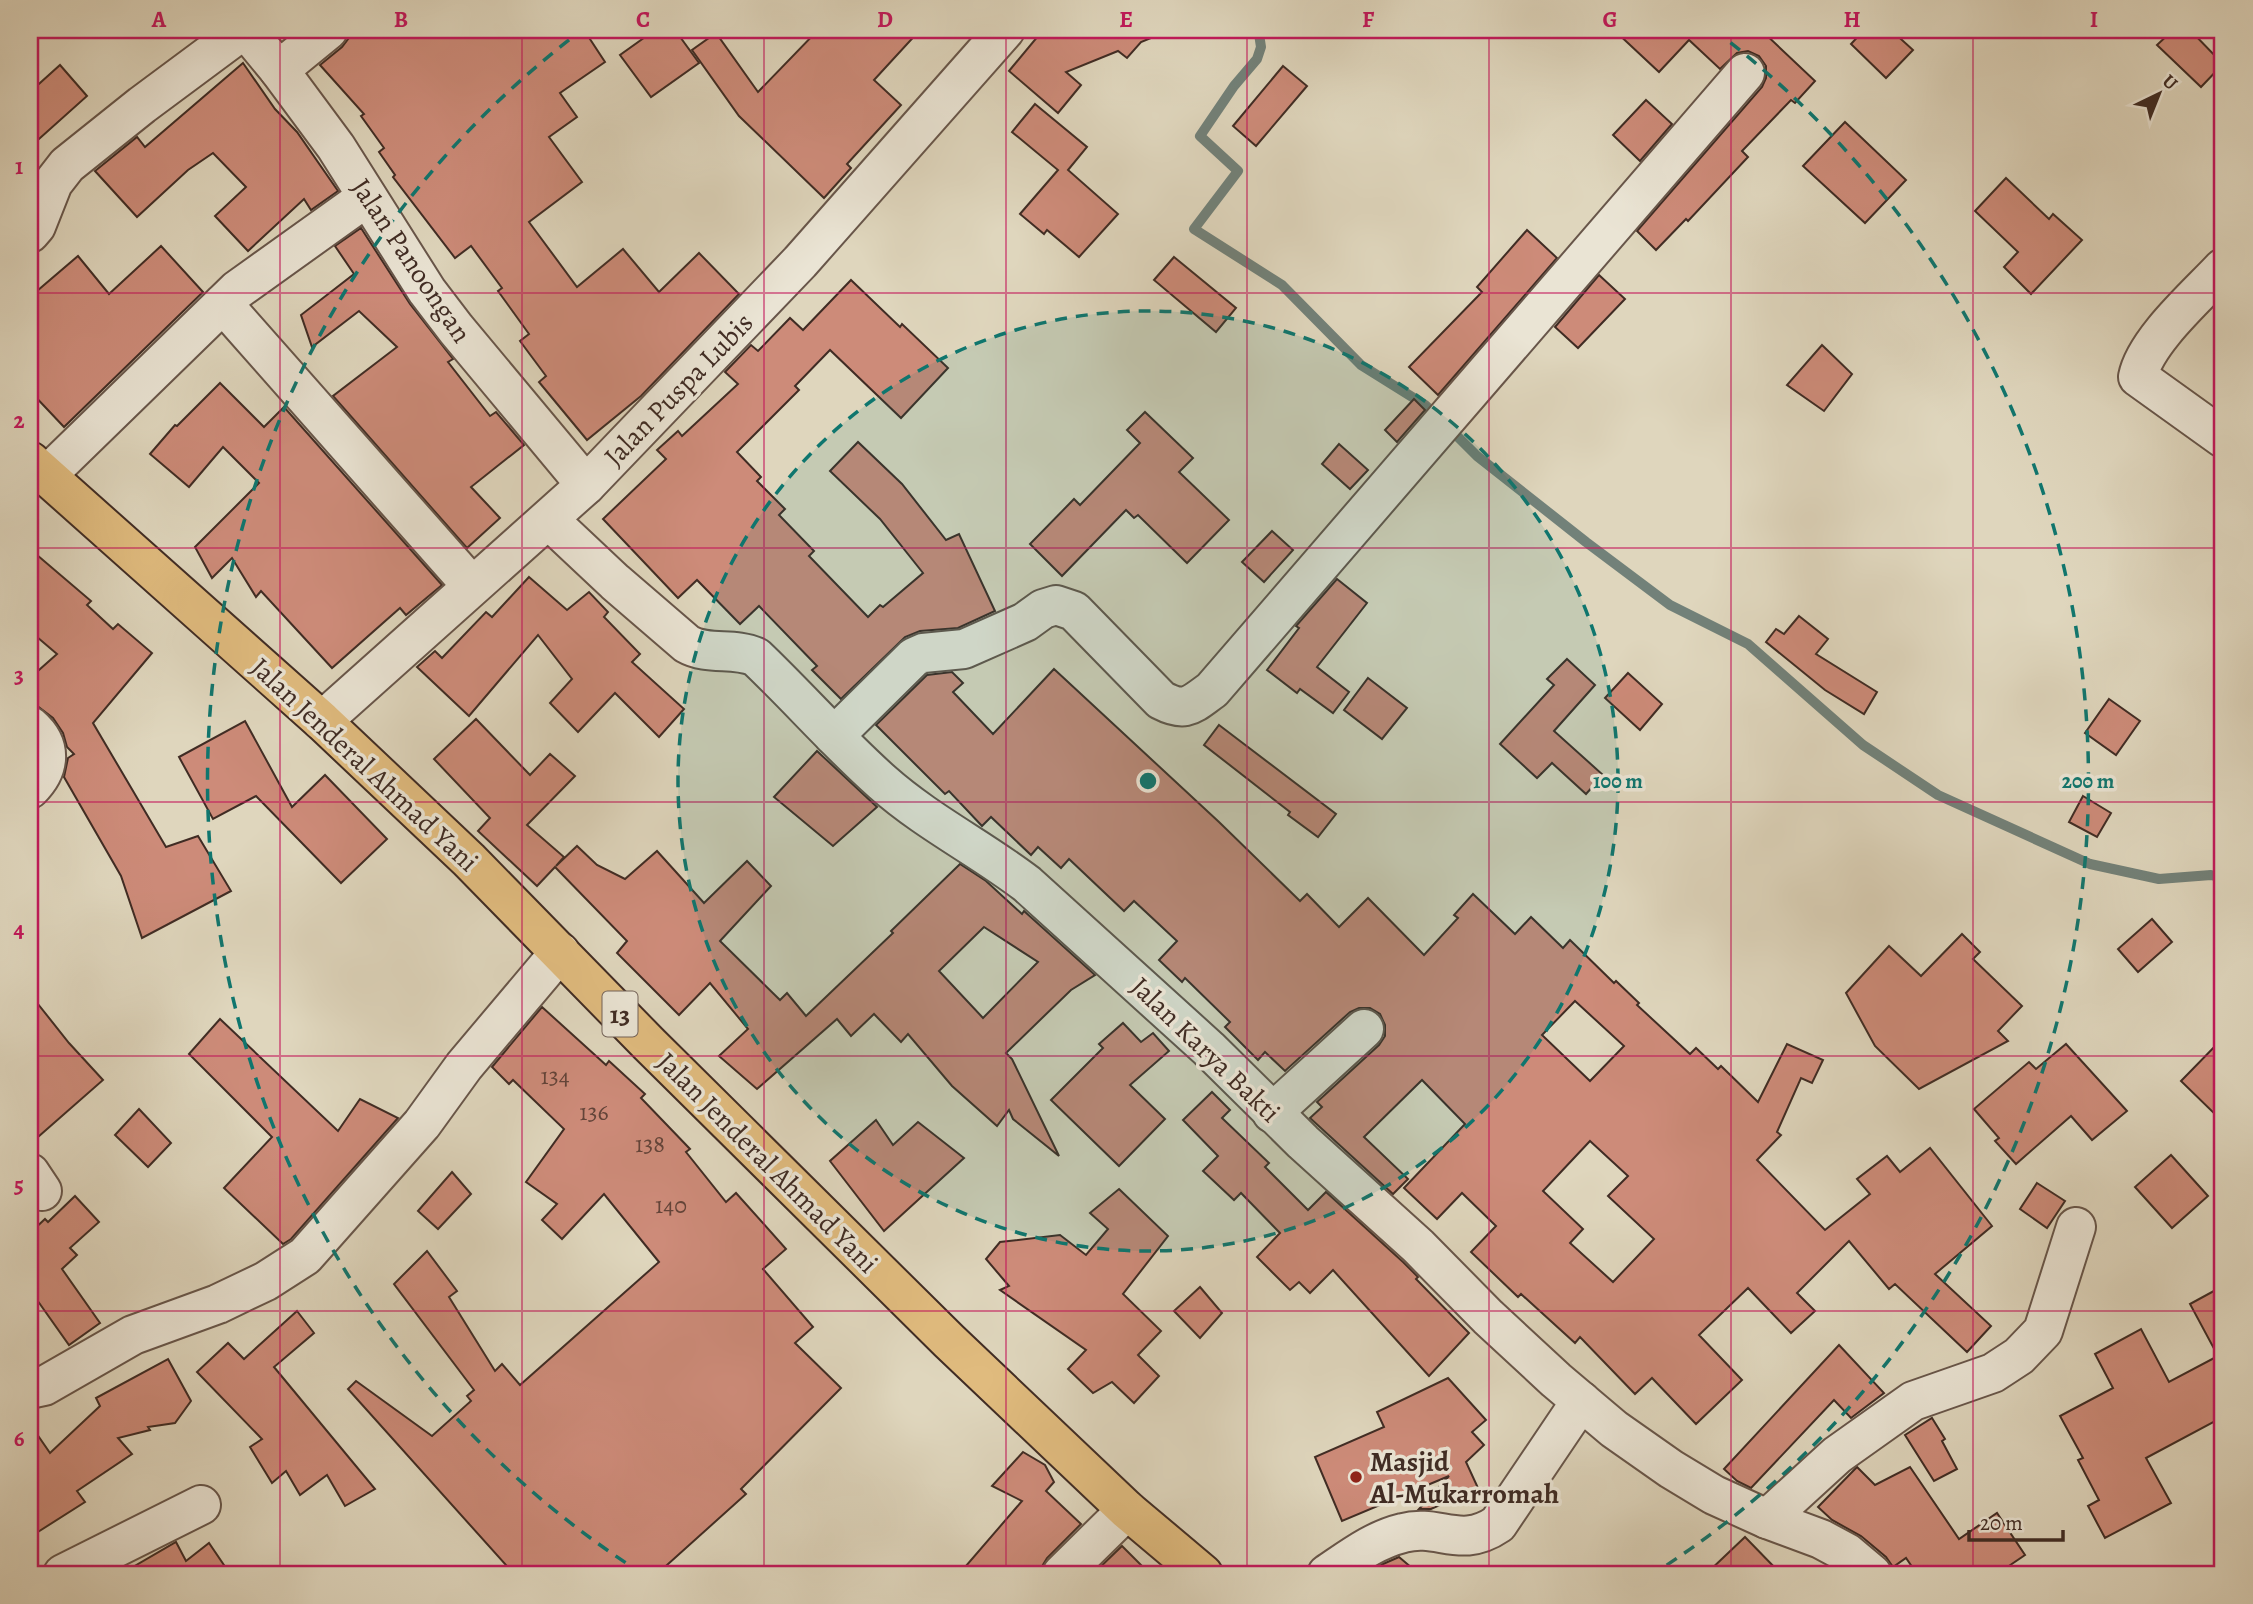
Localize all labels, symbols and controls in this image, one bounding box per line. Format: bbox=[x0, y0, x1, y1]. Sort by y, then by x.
text: A bbox=[151, 4, 167, 35]
text: B bbox=[394, 4, 408, 35]
text: C bbox=[636, 4, 650, 35]
text: D bbox=[877, 4, 893, 35]
text: E bbox=[1119, 4, 1133, 35]
text: F bbox=[1362, 4, 1375, 35]
text: G bbox=[1602, 4, 1618, 35]
text: H bbox=[1843, 4, 1861, 35]
text: I bbox=[2090, 4, 2098, 35]
north arrow bbox=[2124, 60, 2194, 130]
text: U bbox=[2156, 69, 2184, 96]
text: 1 bbox=[15, 151, 23, 182]
street label: Jalan Panoongan bbox=[342, 171, 480, 350]
street label: Jalan Puspa Lubis bbox=[596, 305, 762, 475]
text: 2 bbox=[13, 405, 25, 436]
street label: Jalan Jenderal Ahmad Yani bbox=[242, 649, 487, 881]
text: 3 bbox=[14, 660, 24, 691]
text: 100 m bbox=[1593, 767, 1643, 795]
text: 200 m bbox=[2062, 767, 2115, 795]
centre of rings bbox=[1136, 769, 1160, 793]
text: 4 bbox=[14, 914, 25, 945]
street label: Jalan Karya Bakti bbox=[1122, 968, 1289, 1131]
road number: 13 bbox=[602, 992, 638, 1036]
street label: Jalan Jenderal Ahmad Yani bbox=[648, 1044, 886, 1282]
house number: 134 bbox=[540, 1060, 570, 1092]
house number: 136 bbox=[579, 1096, 609, 1128]
house number: 138 bbox=[635, 1128, 665, 1160]
text: 5 bbox=[14, 1169, 24, 1200]
house number: 140 bbox=[655, 1189, 687, 1221]
text: 6 bbox=[14, 1423, 25, 1454]
place label: Masjid Al-Mukarromah bbox=[1369, 1443, 1559, 1513]
marker: Masjid Al-Mukarromah bbox=[1348, 1469, 1364, 1485]
scale bar bbox=[1969, 1499, 2064, 1543]
text: 20 m bbox=[1980, 1509, 2023, 1537]

